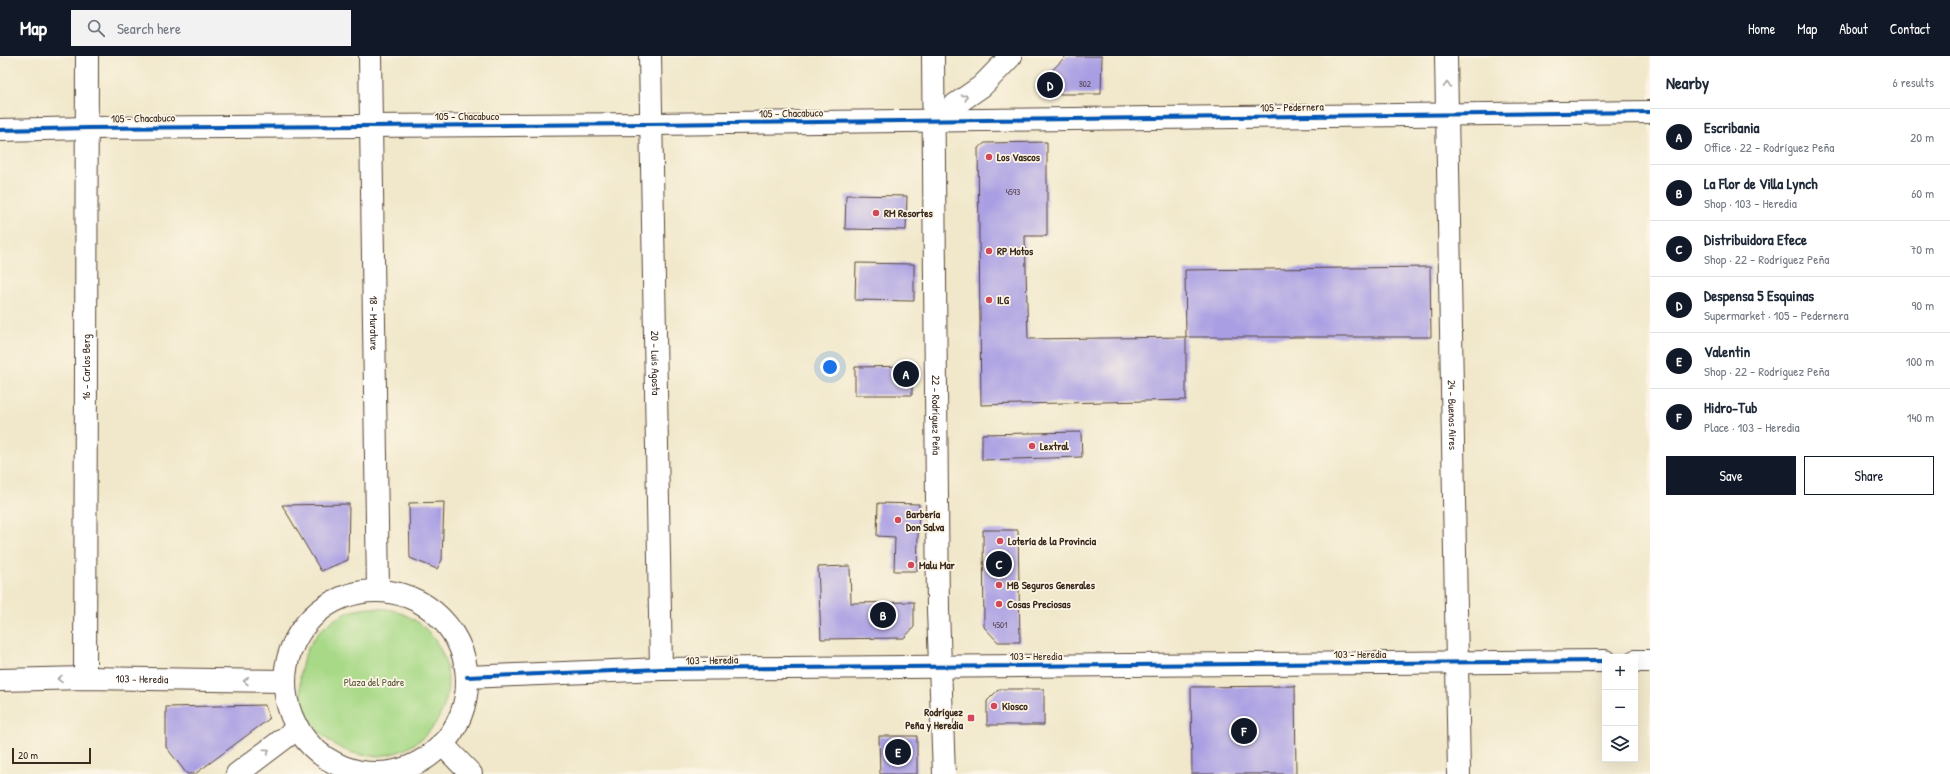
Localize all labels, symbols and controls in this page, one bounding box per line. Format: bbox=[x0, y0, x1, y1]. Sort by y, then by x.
search box bbox=[71, 10, 351, 46]
text: Map bbox=[20, 15, 47, 41]
icon: search bbox=[85, 17, 107, 39]
text: Search here bbox=[117, 18, 181, 39]
text: Home bbox=[1748, 19, 1775, 38]
text: Map bbox=[1797, 19, 1817, 38]
text: About bbox=[1839, 19, 1868, 38]
text: Contact bbox=[1890, 19, 1930, 38]
pin: D bbox=[1037, 70, 1063, 100]
text: Nearby bbox=[1666, 71, 1709, 94]
text: 6 results bbox=[1893, 73, 1934, 91]
house number: 802 bbox=[1079, 78, 1092, 90]
one-way arrow bbox=[1442, 82, 1451, 88]
one-way arrow bbox=[961, 95, 968, 102]
street label: 105 - Pedernera bbox=[1260, 99, 1325, 115]
street label: 105 - Chacabuco bbox=[759, 105, 824, 121]
street label: 105 - Chacabuco bbox=[435, 109, 500, 123]
street label: 105 - Chacabuco bbox=[111, 110, 176, 126]
text: Escribania bbox=[1704, 117, 1759, 138]
text: A bbox=[1676, 128, 1682, 146]
text: 20 m bbox=[1910, 128, 1934, 146]
text: Office · 22 - Rodríguez Peña bbox=[1704, 138, 1834, 156]
place label: Los Vascos bbox=[997, 150, 1041, 164]
marker: Los Vascos bbox=[984, 152, 994, 162]
text: La Flor de Villa Lynch bbox=[1704, 173, 1817, 194]
text: B bbox=[1676, 184, 1682, 202]
text: 60 m bbox=[1911, 184, 1934, 202]
house number: 4593 bbox=[1006, 186, 1020, 198]
text: Shop · 103 - Heredia bbox=[1704, 194, 1797, 212]
place label: RM Resortes bbox=[884, 206, 934, 220]
marker: RM Resortes bbox=[871, 208, 881, 218]
text: Distribuidora Efece bbox=[1704, 229, 1807, 250]
text: C bbox=[1675, 240, 1683, 258]
text: 70 m bbox=[1910, 240, 1934, 258]
place label: RP Motos bbox=[997, 244, 1034, 258]
marker: RP Motos bbox=[984, 246, 994, 256]
text: Shop · 22 - Rodríguez Peña bbox=[1704, 250, 1829, 268]
text: Despensa 5 Esquinas bbox=[1704, 285, 1814, 306]
place label: ILG bbox=[997, 293, 1010, 307]
marker: ILG bbox=[984, 295, 994, 305]
street label: 18 - Murature bbox=[367, 296, 381, 351]
text: D bbox=[1676, 296, 1682, 314]
text: 90 m bbox=[1912, 296, 1934, 314]
text: Supermarket · 105 - Pedernera bbox=[1704, 306, 1849, 324]
street label: 20 - Luis Agosta bbox=[648, 331, 663, 396]
street label: 16 - Carlos Berg bbox=[79, 334, 93, 400]
text: Valentin bbox=[1704, 341, 1750, 362]
text: E bbox=[1676, 352, 1682, 370]
text: 100 m bbox=[1906, 352, 1934, 370]
your location bbox=[820, 357, 840, 377]
pin: A bbox=[893, 359, 919, 389]
text: Shop · 22 - Rodríguez Peña bbox=[1704, 362, 1829, 380]
street label: 22 - Rodríguez Peña bbox=[929, 375, 944, 456]
street label: 24 - Buenos Aires bbox=[1445, 380, 1460, 450]
text: Hidro-Tub bbox=[1704, 397, 1757, 418]
text: F bbox=[1677, 408, 1681, 426]
text: 140 m bbox=[1907, 408, 1934, 426]
text: Place · 103 - Heredia bbox=[1704, 418, 1800, 436]
place label: Lextral bbox=[1040, 439, 1070, 453]
marker: Lextral bbox=[1027, 441, 1037, 451]
button: Save bbox=[1666, 456, 1796, 495]
button: Share bbox=[1804, 456, 1934, 495]
place label: Barbería Don Salva bbox=[906, 507, 945, 534]
marker: Barbería Don Salva bbox=[893, 515, 903, 525]
place label: Lotería de la Provincia bbox=[1008, 534, 1097, 548]
marker: Lotería de la Provincia bbox=[995, 536, 1005, 546]
pin: C bbox=[986, 549, 1012, 579]
place label: Malu Mar bbox=[919, 558, 956, 572]
marker: Malu Mar bbox=[906, 560, 916, 570]
place label: MB Seguros Generales bbox=[1007, 578, 1096, 593]
marker: MB Seguros Generales bbox=[994, 580, 1004, 590]
place label: Cosas Preciosas bbox=[1007, 597, 1071, 611]
marker: Cosas Preciosas bbox=[994, 599, 1004, 609]
pin: B bbox=[870, 600, 896, 630]
house number: 4501 bbox=[993, 619, 1007, 631]
street label: 103 - Heredia bbox=[1334, 647, 1387, 661]
street label: 103 - Heredia bbox=[1010, 649, 1063, 663]
street label: 103 - Heredia bbox=[686, 653, 739, 667]
map controls bbox=[1602, 654, 1638, 762]
button: + bbox=[1602, 654, 1638, 690]
street label: 103 - Heredia bbox=[116, 671, 169, 686]
one-way arrow bbox=[57, 675, 63, 683]
park label: Plaza del Padre bbox=[344, 675, 405, 689]
one-way arrow bbox=[243, 677, 249, 685]
button: − bbox=[1602, 690, 1638, 726]
place label: Kiosco bbox=[1002, 699, 1028, 713]
marker: Kiosco bbox=[989, 701, 999, 711]
place label: Rodríguez Peña y Heredia bbox=[905, 705, 964, 733]
marker: Rodríguez Peña y Heredia bbox=[966, 713, 976, 723]
pin: F bbox=[1231, 716, 1257, 746]
button: layers bbox=[1602, 726, 1638, 762]
pin: E bbox=[885, 737, 911, 767]
scale bar bbox=[12, 746, 91, 765]
text: 20 m bbox=[18, 748, 38, 762]
one-way arrow bbox=[263, 749, 270, 756]

